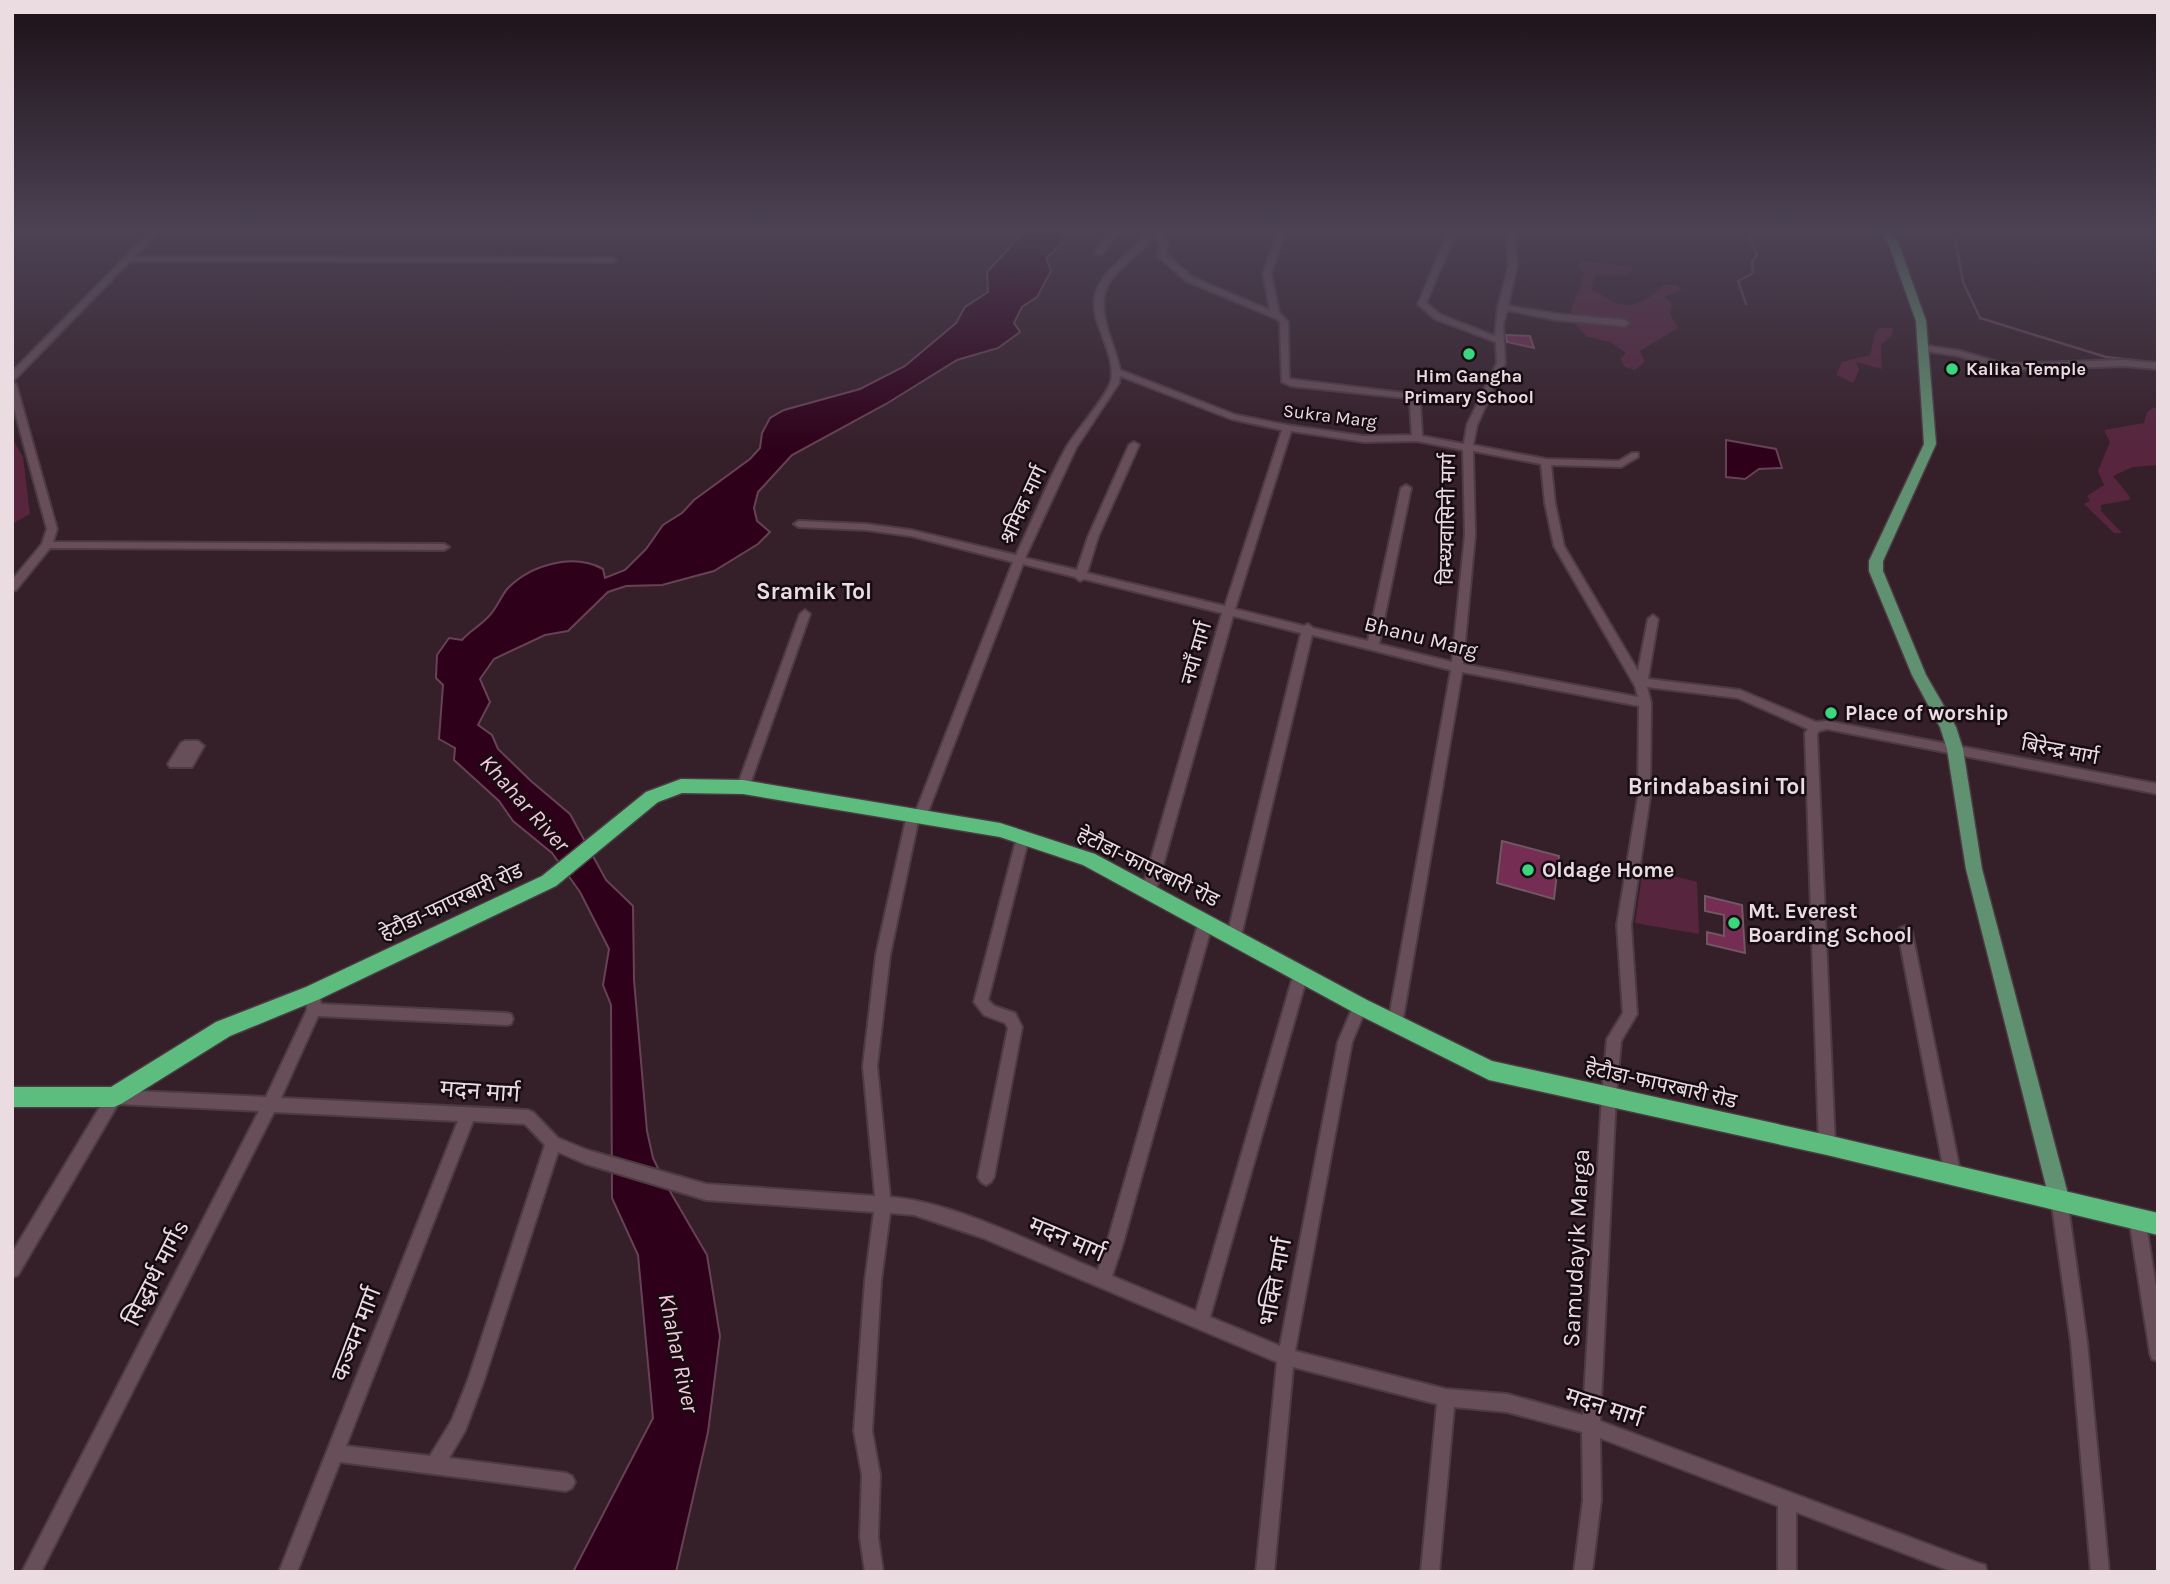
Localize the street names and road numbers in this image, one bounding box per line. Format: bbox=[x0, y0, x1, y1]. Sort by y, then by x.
street label: Sukra Marg bbox=[1282, 399, 1378, 433]
street label: विन्ध्यवासिनी मार्ग bbox=[1434, 452, 1460, 585]
street label: श्रमिक मार्ग bbox=[994, 461, 1052, 548]
street label: Bhanu Marg bbox=[1362, 611, 1480, 663]
street label: नयाँ मार्ग bbox=[1176, 618, 1217, 687]
street label: बिरेन्द्र मार्ग bbox=[2019, 731, 2102, 769]
street label: हेटौडा-फापरबारी रोड bbox=[1073, 822, 1224, 912]
street label: हेटौडा-फापरबारी रोड bbox=[376, 858, 527, 946]
street label: हेटौडा-फापरबारी रोड bbox=[1583, 1055, 1740, 1113]
street label: मदन मार्ग bbox=[439, 1074, 522, 1108]
street label: Samudayik Marga bbox=[1557, 1148, 1595, 1348]
street label: मदन मार्ग bbox=[1025, 1210, 1110, 1268]
street label: सिद्धार्थ मार्गs bbox=[117, 1215, 195, 1331]
street label: भक्ति मार्ग bbox=[1253, 1234, 1297, 1329]
street label: कञ्चन मार्ग bbox=[325, 1282, 387, 1385]
street label: मदन मार्ग bbox=[1562, 1381, 1647, 1433]

